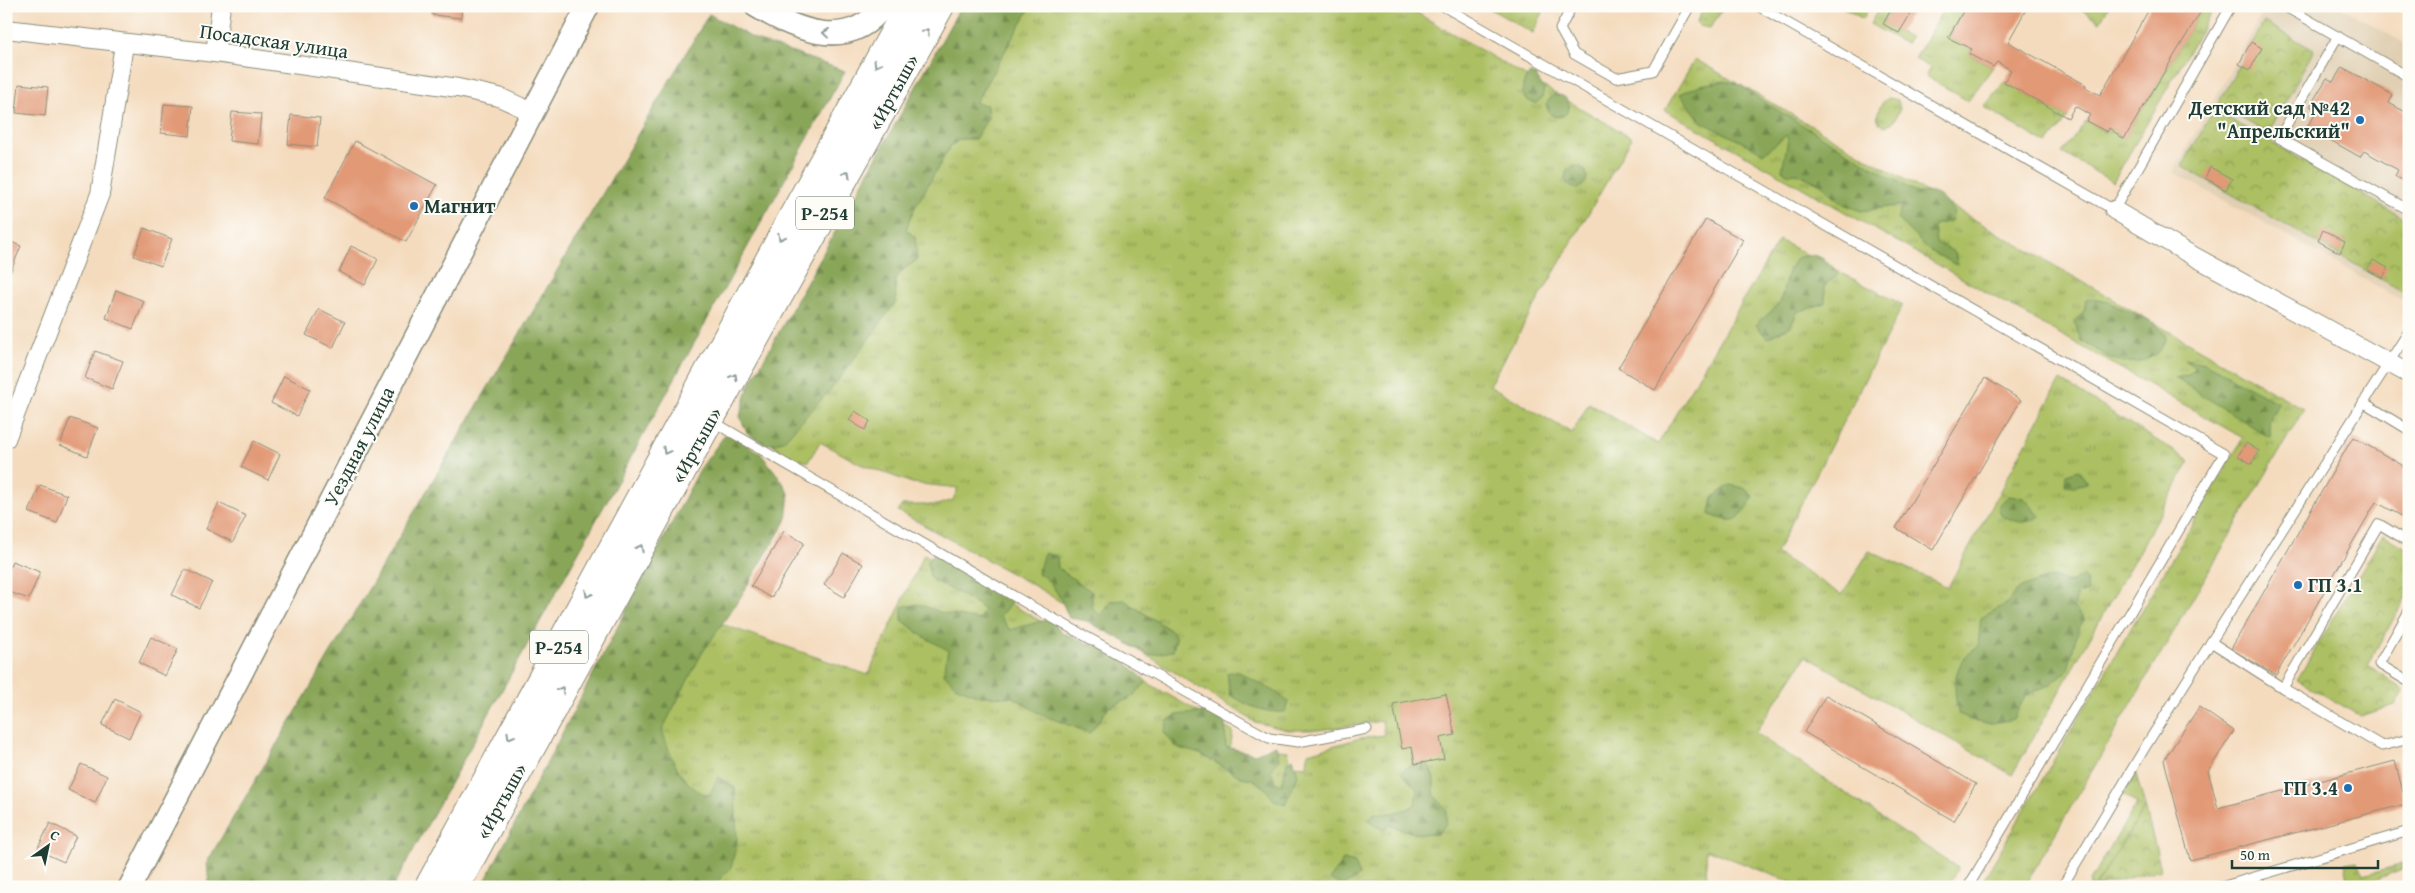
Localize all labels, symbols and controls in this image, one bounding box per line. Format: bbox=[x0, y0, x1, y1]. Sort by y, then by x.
street label: Посадская улица bbox=[198, 16, 351, 65]
one-way arrow bbox=[822, 28, 830, 39]
one-way arrow bbox=[920, 28, 930, 37]
street label: «Иртыш» bbox=[860, 48, 925, 135]
one-way arrow bbox=[873, 59, 883, 68]
place label: Детский сад №42 "Апрельский" bbox=[2188, 93, 2350, 145]
marker: Детский сад №42 "Апрельский" bbox=[2354, 114, 2366, 126]
one-way arrow bbox=[841, 170, 851, 179]
place label: Магнит bbox=[424, 191, 496, 220]
road number: Р-254 bbox=[796, 197, 854, 230]
marker: Магнит bbox=[408, 200, 420, 212]
one-way arrow bbox=[778, 232, 788, 241]
one-way arrow bbox=[727, 373, 737, 382]
street label: Уездная улица bbox=[316, 381, 401, 511]
street label: «Иртыш» bbox=[663, 401, 728, 488]
one-way arrow bbox=[662, 446, 672, 455]
one-way arrow bbox=[633, 544, 643, 553]
place label: ГП 3.1 bbox=[2308, 570, 2363, 599]
marker: ГП 3.1 bbox=[2292, 579, 2304, 591]
one-way arrow bbox=[584, 588, 594, 597]
road number: Р-254 bbox=[530, 630, 588, 664]
one-way arrow bbox=[555, 686, 565, 695]
one-way arrow bbox=[506, 731, 516, 740]
street label: «Иртыш» bbox=[468, 757, 533, 844]
place label: ГП 3.4 bbox=[2283, 773, 2338, 802]
marker: ГП 3.4 bbox=[2342, 782, 2354, 794]
north arrow bbox=[22, 820, 72, 870]
text: С bbox=[46, 825, 64, 846]
scale bar bbox=[2232, 838, 2379, 870]
text: 50 m bbox=[2240, 844, 2271, 865]

